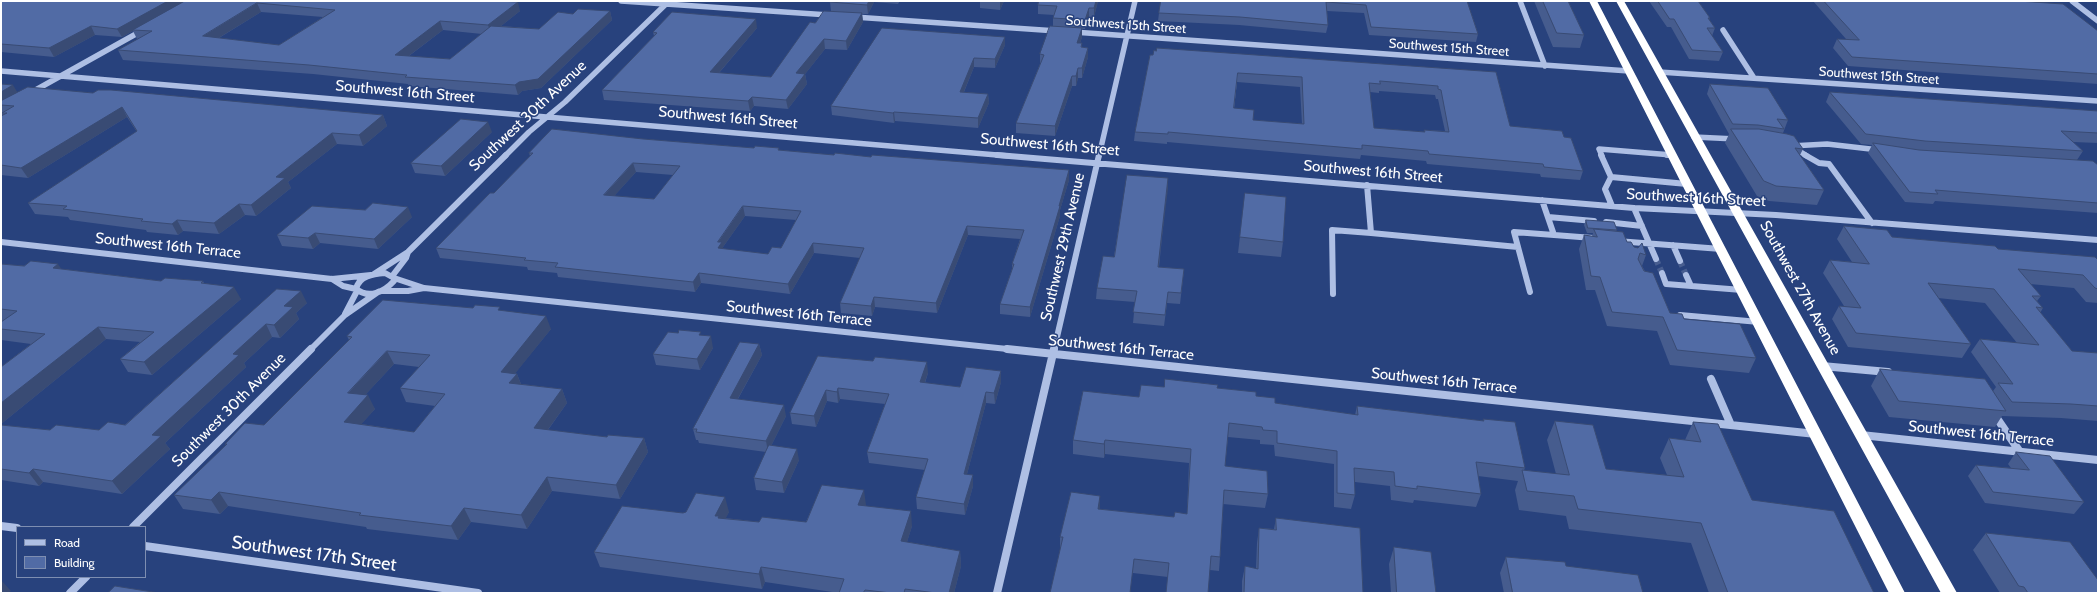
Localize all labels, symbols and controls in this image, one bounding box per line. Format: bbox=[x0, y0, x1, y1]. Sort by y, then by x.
street label: Southwest 15th Street bbox=[1065, 13, 1187, 37]
street label: Southwest 15th Street bbox=[1388, 36, 1510, 60]
street label: Southwest 30th Avenue bbox=[466, 57, 590, 175]
street label: Southwest 15th Street bbox=[1818, 64, 1940, 88]
street label: Southwest 16th Street bbox=[335, 77, 475, 107]
street label: Southwest 16th Street bbox=[658, 103, 798, 133]
street label: Southwest 16th Street bbox=[980, 130, 1120, 160]
street label: Southwest 16th Street bbox=[1303, 157, 1443, 187]
street label: Southwest 29th Avenue bbox=[1037, 171, 1089, 323]
street label: Southwest 16th Street bbox=[1626, 185, 1766, 211]
street label: Southwest 27th Avenue bbox=[1756, 218, 1844, 358]
street label: Southwest 16th Terrace bbox=[94, 229, 242, 263]
street label: Southwest 16th Terrace bbox=[725, 297, 873, 331]
street label: Southwest 16th Terrace bbox=[1047, 331, 1195, 365]
street label: Southwest 30th Avenue bbox=[168, 349, 290, 471]
street label: Southwest 16th Terrace bbox=[1370, 364, 1518, 398]
street label: Southwest 16th Terrace bbox=[1907, 417, 2055, 451]
legend bbox=[16, 526, 146, 578]
street label: Southwest 17th Street bbox=[230, 532, 398, 576]
text: Road bbox=[54, 535, 80, 550]
text: Building bbox=[54, 555, 95, 570]

